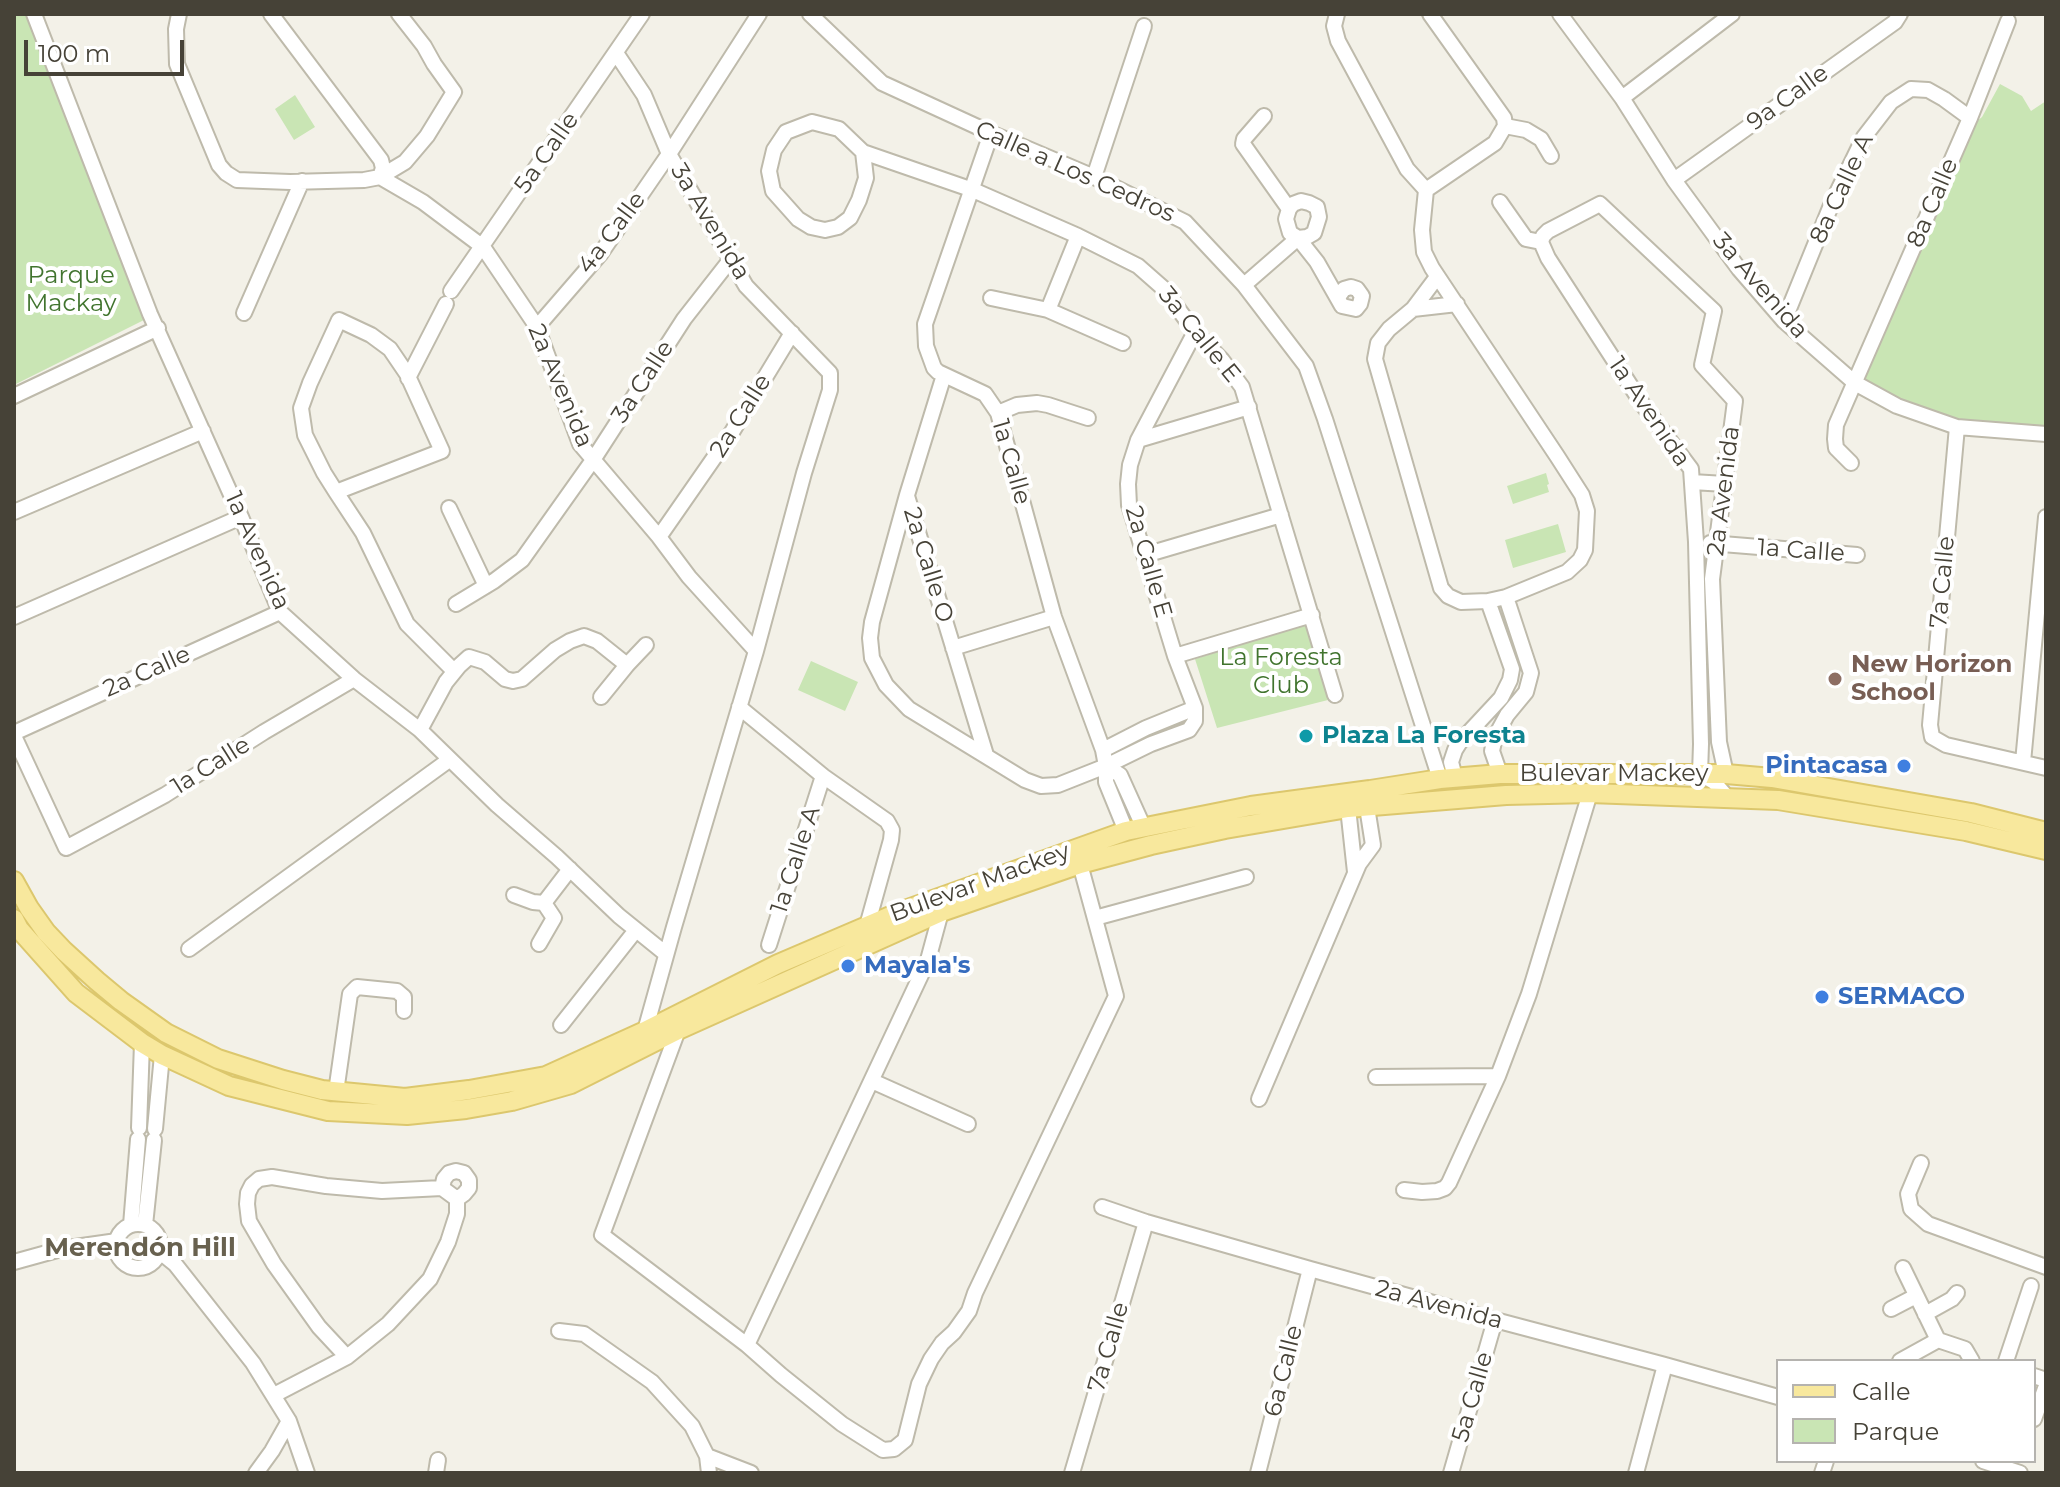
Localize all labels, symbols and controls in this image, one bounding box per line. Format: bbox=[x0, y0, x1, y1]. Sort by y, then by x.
scale bar bbox=[28, 24, 188, 74]
text: 100 m bbox=[38, 39, 110, 68]
street label: 9a Calle bbox=[1742, 59, 1834, 137]
street label: 5a Calle bbox=[509, 107, 585, 199]
street label: Calle a Los Cedros bbox=[971, 115, 1179, 229]
street label: 8a Calle A bbox=[1804, 130, 1880, 248]
street label: 8a Calle bbox=[1901, 154, 1965, 252]
street label: 3a Avenida bbox=[664, 159, 756, 285]
street label: 4a Calle bbox=[572, 186, 652, 280]
street label: 3a Avenida bbox=[1706, 227, 1814, 345]
park label: Parque Mackay bbox=[25, 262, 117, 318]
street label: 3a Calle E bbox=[1152, 281, 1246, 389]
street label: 2a Avenida bbox=[521, 320, 599, 452]
street label: 3a Calle bbox=[606, 335, 680, 429]
street label: 1a Avenida bbox=[1602, 352, 1696, 472]
street label: 2a Calle bbox=[704, 369, 778, 463]
street label: 1a Calle bbox=[985, 416, 1037, 508]
street label: 2a Avenida bbox=[1702, 424, 1746, 558]
street label: 1a Avenida bbox=[218, 488, 296, 614]
street label: 2a Calle E bbox=[1118, 503, 1178, 621]
street label: 2a Calle O bbox=[897, 504, 959, 626]
street label: 1a Calle bbox=[1756, 534, 1846, 568]
street label: 7a Calle bbox=[1925, 535, 1961, 629]
street label: 2a Calle bbox=[99, 640, 195, 704]
park label: La Foresta Club bbox=[1219, 644, 1343, 700]
place label: New Horizon School bbox=[1851, 651, 2012, 707]
marker: New Horizon School bbox=[1826, 670, 1844, 688]
place label: Plaza La Foresta bbox=[1322, 722, 1526, 750]
marker: Plaza La Foresta bbox=[1297, 727, 1315, 745]
street label: 1a Calle bbox=[166, 731, 256, 801]
place label: Pintacasa bbox=[1765, 752, 1888, 780]
marker: Pintacasa bbox=[1895, 757, 1913, 775]
street label: Bulevar Mackey bbox=[1519, 760, 1709, 788]
street label: 1a Calle A bbox=[765, 803, 827, 917]
street label: Bulevar Mackey bbox=[886, 837, 1074, 929]
place label: Mayala's bbox=[864, 952, 970, 980]
marker: Mayala's bbox=[839, 957, 857, 975]
place label: SERMACO bbox=[1838, 983, 1965, 1011]
marker: SERMACO bbox=[1813, 988, 1831, 1006]
district label: Merendón Hill bbox=[44, 1232, 236, 1264]
street label: 2a Avenida bbox=[1372, 1274, 1506, 1336]
street label: 7a Calle bbox=[1082, 1299, 1136, 1395]
street label: 6a Calle bbox=[1259, 1322, 1309, 1420]
street label: 5a Calle bbox=[1446, 1349, 1500, 1445]
legend bbox=[1776, 1359, 2036, 1463]
text: Calle bbox=[1852, 1377, 1910, 1406]
text: Parque bbox=[1852, 1417, 1939, 1446]

